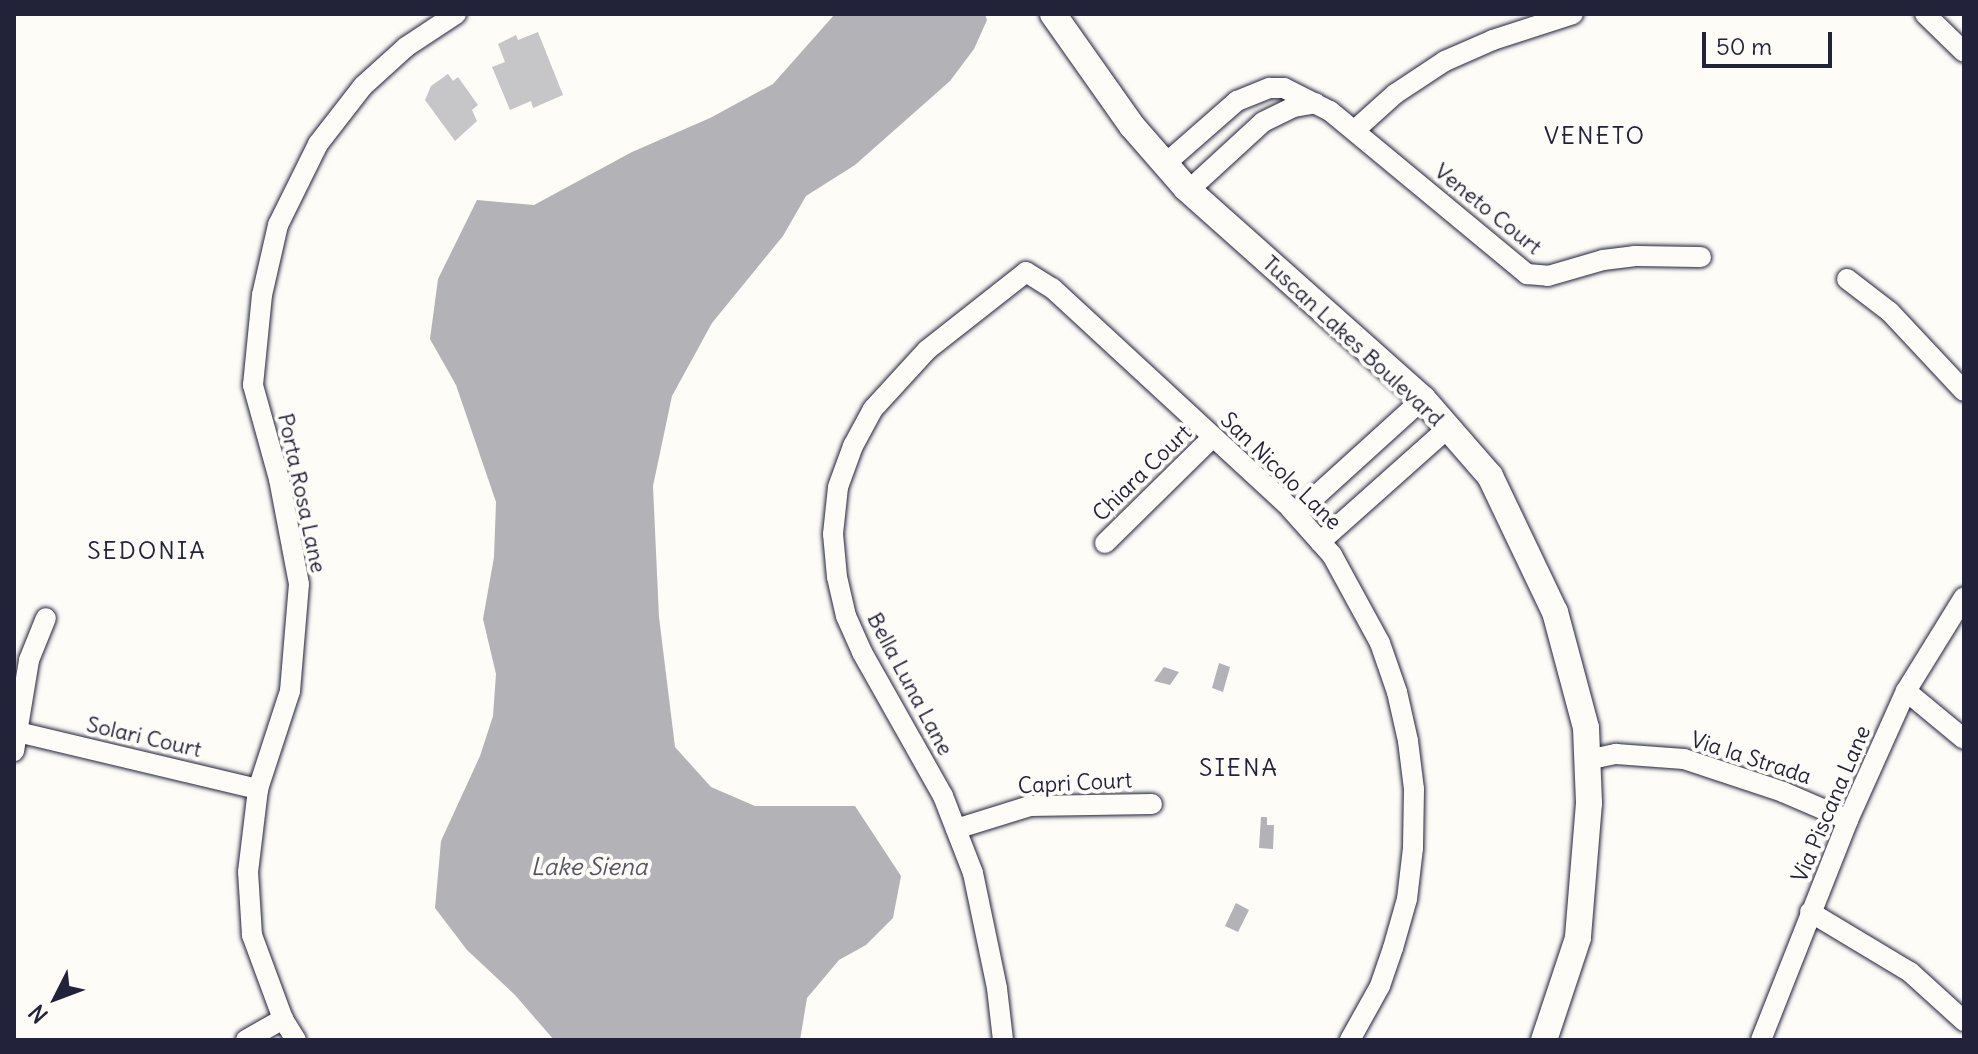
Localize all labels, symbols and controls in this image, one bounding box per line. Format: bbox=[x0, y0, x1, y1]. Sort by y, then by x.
scale bar bbox=[1706, 16, 1836, 66]
text: 50 m bbox=[1716, 31, 1772, 61]
district label: VENETO bbox=[1544, 122, 1646, 150]
street label: Veneto Court bbox=[1429, 158, 1547, 260]
street label: Tuscan Lakes Boulevard bbox=[1257, 250, 1449, 432]
street label: San Nicolo Lane bbox=[1215, 407, 1347, 535]
street label: Porta Rosa Lane bbox=[272, 411, 332, 575]
street label: Chiara Court bbox=[1087, 419, 1197, 527]
district label: SEDONIA bbox=[87, 537, 207, 565]
street label: Bella Luna Lane bbox=[861, 608, 959, 760]
street label: Solari Court bbox=[84, 711, 204, 763]
street label: Via Piscana Lane bbox=[1786, 722, 1876, 886]
street label: Via la Strada bbox=[1687, 726, 1815, 790]
district label: SIENA bbox=[1199, 754, 1279, 782]
street label: Capri Court bbox=[1017, 767, 1133, 799]
water label: Lake Siena bbox=[531, 853, 647, 881]
north arrow bbox=[16, 958, 96, 1038]
text: N bbox=[23, 999, 54, 1029]

